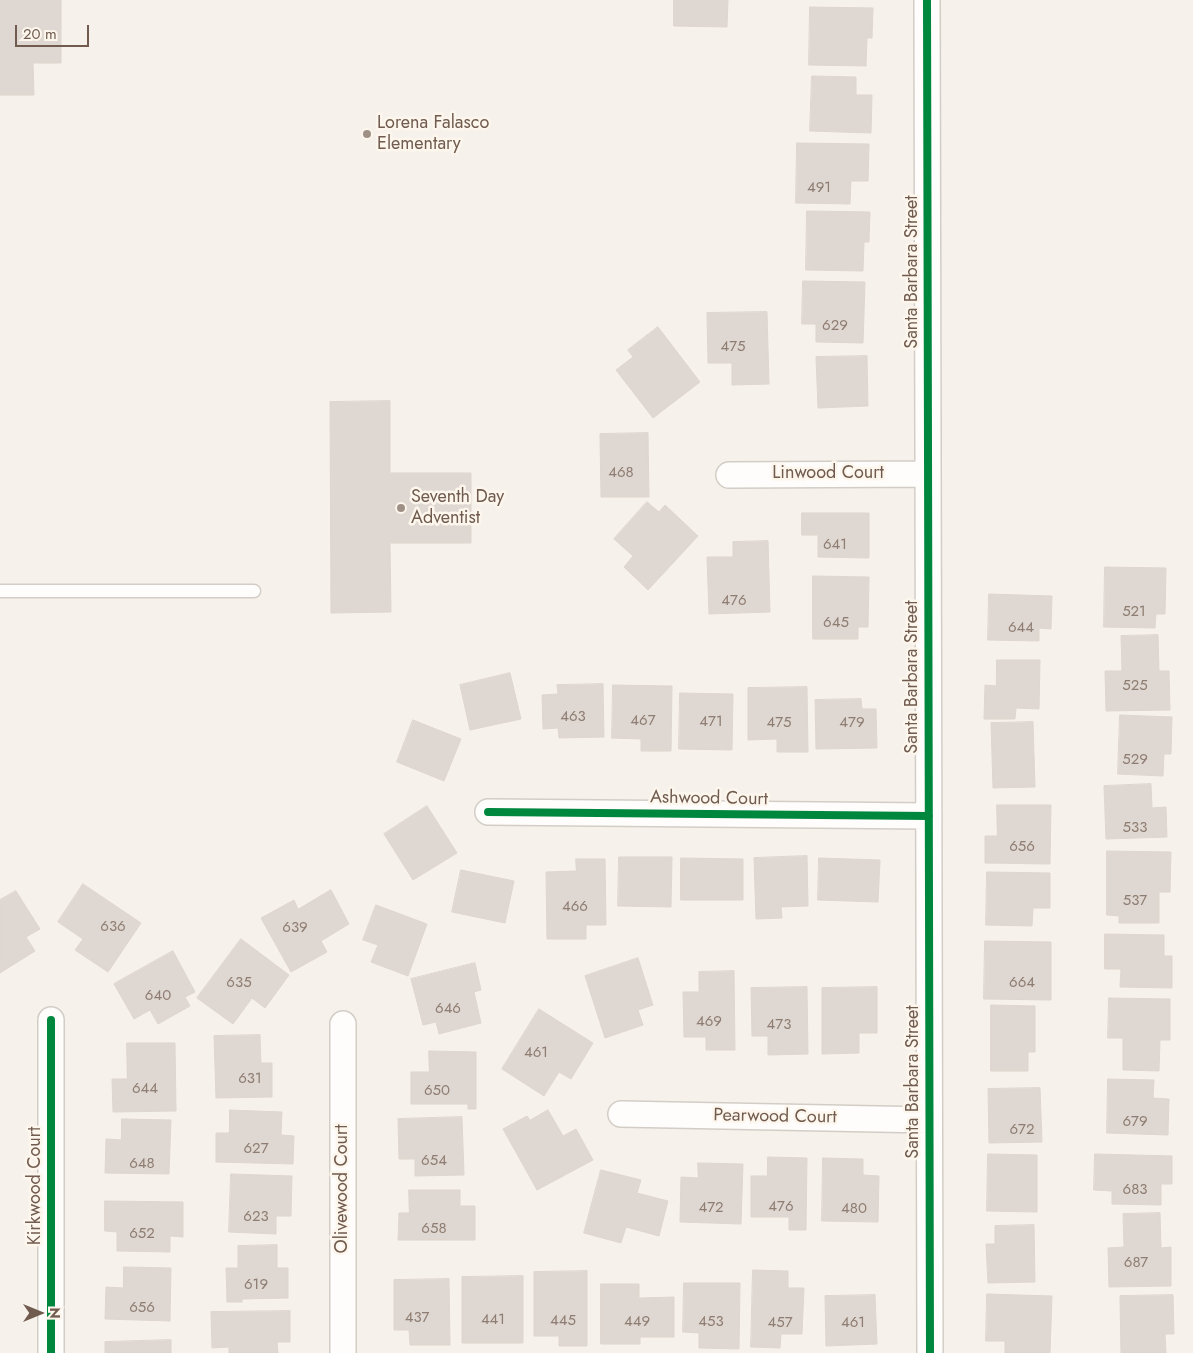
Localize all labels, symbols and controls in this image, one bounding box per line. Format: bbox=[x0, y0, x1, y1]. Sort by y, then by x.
scale bar bbox=[18, 15, 91, 47]
text: 20 m bbox=[23, 23, 57, 45]
place label: Lorena Falasco Elementary bbox=[377, 113, 489, 156]
marker: Lorena Falasco Elementary bbox=[361, 128, 373, 140]
house number: 491 bbox=[807, 179, 831, 197]
street label: Santa Barbara Street bbox=[902, 195, 924, 349]
house number: 629 bbox=[822, 317, 848, 335]
house number: 475 bbox=[720, 338, 746, 356]
street label: Linwood Court bbox=[772, 463, 884, 485]
house number: 468 bbox=[608, 464, 634, 482]
place label: Seventh Day Adventist bbox=[411, 487, 504, 530]
marker: Seventh Day Adventist bbox=[395, 502, 407, 514]
house number: 641 bbox=[823, 536, 847, 554]
house number: 476 bbox=[721, 592, 747, 610]
street label: Santa Barbara Street bbox=[902, 600, 924, 754]
house number: 521 bbox=[1122, 603, 1146, 621]
house number: 645 bbox=[823, 614, 849, 632]
house number: 644 bbox=[1008, 619, 1034, 637]
house number: 525 bbox=[1122, 677, 1148, 695]
house number: 463 bbox=[560, 708, 586, 726]
house number: 467 bbox=[630, 712, 656, 730]
house number: 471 bbox=[699, 713, 723, 731]
house number: 475 bbox=[766, 714, 792, 732]
house number: 479 bbox=[839, 714, 865, 732]
house number: 529 bbox=[1122, 751, 1148, 769]
street label: Ashwood Court bbox=[650, 787, 768, 811]
house number: 533 bbox=[1123, 819, 1147, 837]
house number: 656 bbox=[1009, 838, 1035, 856]
house number: 537 bbox=[1123, 892, 1147, 910]
house number: 466 bbox=[562, 898, 588, 916]
house number: 636 bbox=[100, 918, 126, 936]
house number: 639 bbox=[282, 919, 308, 937]
house number: 635 bbox=[226, 974, 252, 992]
house number: 664 bbox=[1009, 974, 1035, 992]
house number: 640 bbox=[145, 987, 171, 1005]
house number: 646 bbox=[435, 1000, 461, 1018]
street label: Santa Barbara Street bbox=[903, 1005, 925, 1159]
house number: 469 bbox=[696, 1013, 722, 1031]
house number: 473 bbox=[767, 1016, 791, 1034]
house number: 461 bbox=[524, 1044, 548, 1062]
house number: 631 bbox=[238, 1070, 262, 1088]
house number: 644 bbox=[132, 1080, 158, 1098]
house number: 650 bbox=[424, 1082, 450, 1100]
street label: Pearwood Court bbox=[713, 1105, 837, 1129]
house number: 679 bbox=[1122, 1113, 1148, 1131]
house number: 672 bbox=[1009, 1121, 1035, 1139]
street label: Olivewood Court bbox=[332, 1124, 354, 1254]
street label: Kirkwood Court bbox=[25, 1127, 47, 1245]
house number: 627 bbox=[243, 1140, 269, 1158]
house number: 654 bbox=[421, 1152, 447, 1170]
house number: 648 bbox=[129, 1155, 155, 1173]
house number: 683 bbox=[1122, 1181, 1148, 1199]
house number: 476 bbox=[768, 1198, 794, 1216]
house number: 472 bbox=[698, 1199, 724, 1217]
house number: 480 bbox=[841, 1200, 867, 1218]
house number: 623 bbox=[243, 1208, 269, 1226]
house number: 658 bbox=[421, 1220, 447, 1238]
house number: 652 bbox=[129, 1225, 155, 1243]
house number: 687 bbox=[1124, 1254, 1148, 1272]
house number: 619 bbox=[244, 1276, 268, 1294]
north arrow bbox=[15, 1288, 65, 1338]
house number: 656 bbox=[129, 1299, 155, 1317]
text: N bbox=[45, 1307, 65, 1319]
house number: 437 bbox=[405, 1309, 429, 1327]
house number: 441 bbox=[481, 1311, 505, 1329]
house number: 445 bbox=[550, 1312, 576, 1330]
house number: 449 bbox=[624, 1313, 650, 1331]
house number: 453 bbox=[698, 1313, 724, 1331]
house number: 457 bbox=[767, 1314, 793, 1332]
house number: 461 bbox=[841, 1314, 865, 1332]

